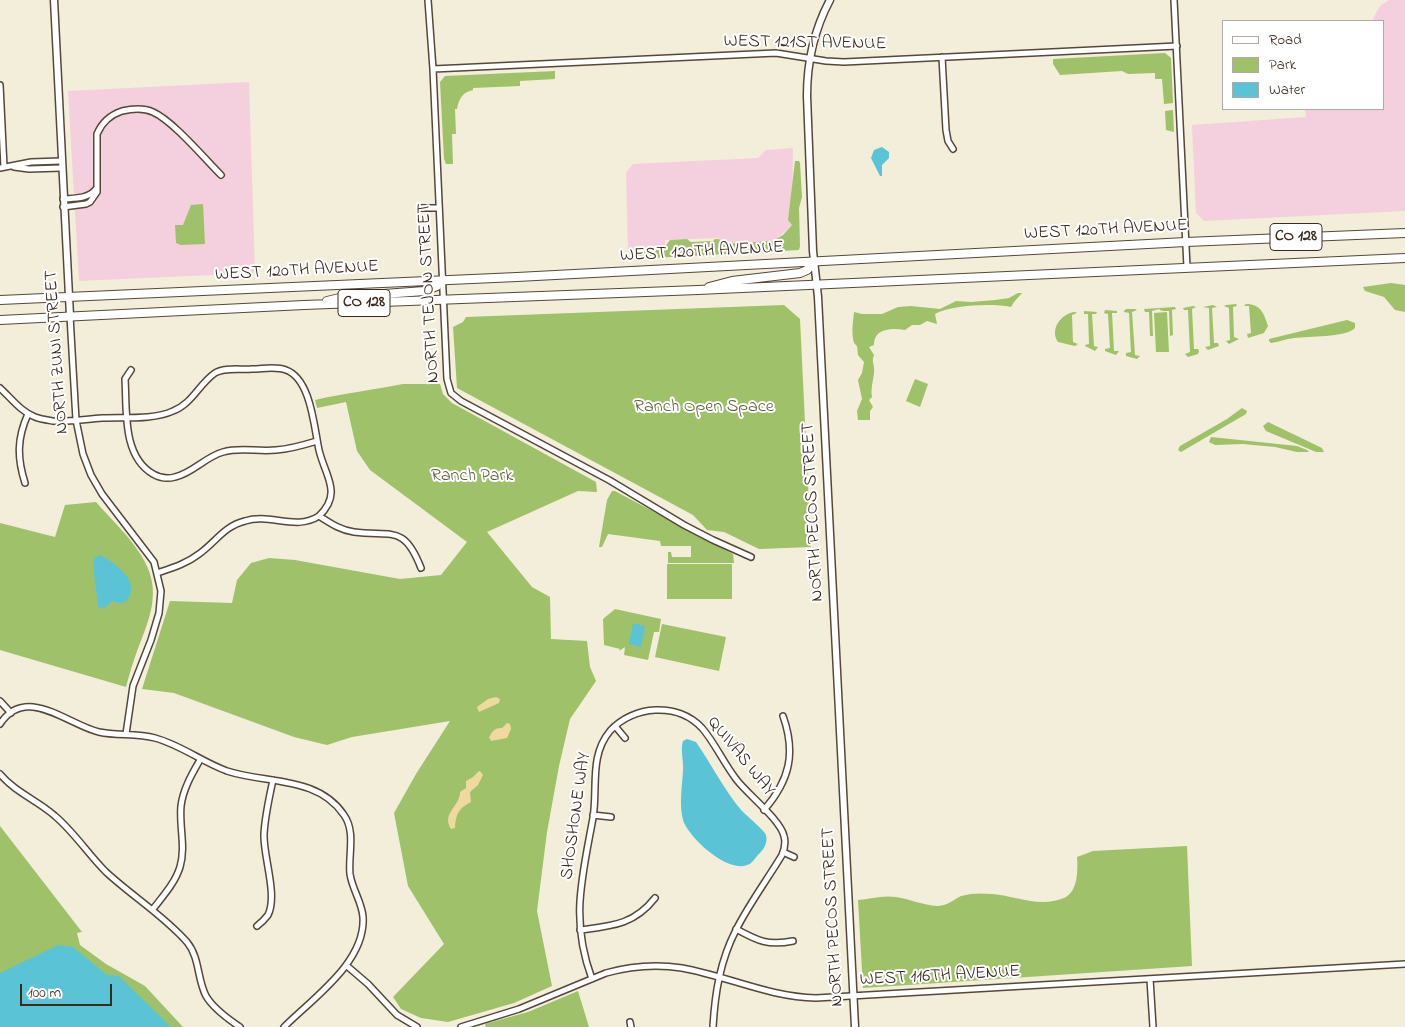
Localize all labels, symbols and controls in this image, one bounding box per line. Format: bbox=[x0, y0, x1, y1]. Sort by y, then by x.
legend bbox=[1222, 20, 1385, 110]
text: Road bbox=[1269, 29, 1302, 51]
street label: WEST 121ST AVENUE bbox=[723, 32, 887, 56]
text: Park bbox=[1269, 54, 1296, 76]
text: Water bbox=[1269, 79, 1305, 101]
street label: NORTH TEJON STREET bbox=[414, 202, 446, 384]
street label: WEST 120TH AVENUE bbox=[1024, 216, 1188, 246]
road number: CO 128 bbox=[1270, 223, 1322, 250]
street label: WEST 120TH AVENUE bbox=[620, 238, 784, 268]
street label: WEST 120TH AVENUE bbox=[215, 257, 379, 287]
street label: NORTH ZUNI STREET bbox=[41, 269, 75, 435]
road number: CO 128 bbox=[338, 290, 390, 316]
park label: Ranch Open Space bbox=[634, 397, 774, 419]
street label: NORTH PECOS STREET bbox=[799, 422, 829, 602]
park label: Ranch Park bbox=[431, 466, 513, 488]
street label: QUIVAS WAY bbox=[701, 713, 779, 801]
street label: SHOSHONE WAY bbox=[557, 751, 597, 881]
street label: NORTH PECOS STREET bbox=[819, 827, 849, 1007]
street label: WEST 116TH AVENUE bbox=[859, 962, 1021, 992]
scale bar bbox=[22, 974, 115, 1006]
text: 100 m bbox=[28, 982, 61, 1004]

